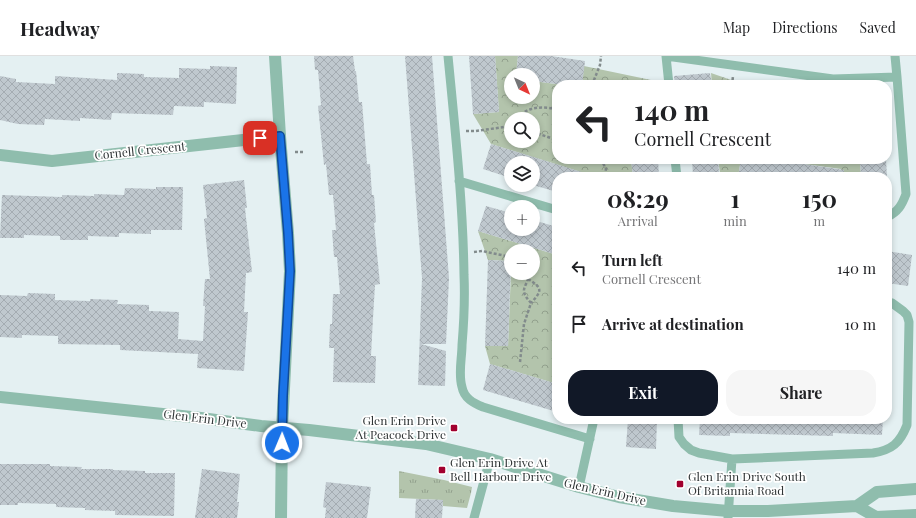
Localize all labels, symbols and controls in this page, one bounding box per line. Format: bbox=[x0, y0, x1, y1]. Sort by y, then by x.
text: Headway bbox=[20, 15, 100, 41]
text: Map bbox=[723, 18, 750, 37]
text: Directions bbox=[772, 18, 838, 37]
text: Saved bbox=[860, 18, 896, 37]
north arrow bbox=[504, 68, 540, 104]
map controls bbox=[504, 68, 540, 280]
text: 140 m bbox=[634, 91, 709, 128]
icon: left bbox=[568, 96, 620, 148]
button: search bbox=[504, 112, 540, 148]
pin bbox=[243, 121, 277, 155]
icon: arrive bbox=[249, 127, 271, 149]
text: Cornell Crescent bbox=[634, 127, 771, 151]
street label: Cornell Crescent bbox=[94, 137, 187, 163]
button: layers bbox=[504, 156, 540, 192]
text: 08:29 bbox=[607, 182, 669, 214]
text: 1 bbox=[731, 182, 740, 214]
text: 150 bbox=[802, 182, 837, 214]
button: + bbox=[504, 200, 540, 236]
text: Arrival bbox=[618, 212, 658, 229]
text: min bbox=[724, 212, 747, 229]
text: m bbox=[814, 212, 825, 229]
button: − bbox=[504, 244, 540, 280]
text: Turn left bbox=[602, 250, 663, 270]
icon: left bbox=[568, 257, 590, 279]
text: 140 m bbox=[837, 258, 876, 278]
text: Cornell Crescent bbox=[602, 270, 701, 287]
icon: arrive bbox=[568, 313, 590, 335]
text: Arrive at destination bbox=[602, 314, 744, 334]
text: 10 m bbox=[844, 314, 876, 334]
button: Exit bbox=[568, 370, 718, 416]
button: Share bbox=[726, 370, 876, 416]
street label: Glen Erin Drive bbox=[163, 405, 248, 431]
place label: Glen Erin Drive At Peacock Drive bbox=[354, 412, 446, 442]
position arrow bbox=[261, 422, 303, 464]
marker: Glen Erin Drive At Peacock Drive bbox=[449, 423, 459, 433]
place label: Glen Erin Drive At Bell Harbour Drive bbox=[450, 454, 551, 484]
marker: Glen Erin Drive At Bell Harbour Drive bbox=[437, 465, 447, 475]
place label: Glen Erin Drive South Of Britannia Road bbox=[688, 468, 806, 498]
street label: Glen Erin Drive bbox=[563, 474, 648, 508]
marker: Glen Erin Drive South Of Britannia Road bbox=[675, 479, 685, 489]

